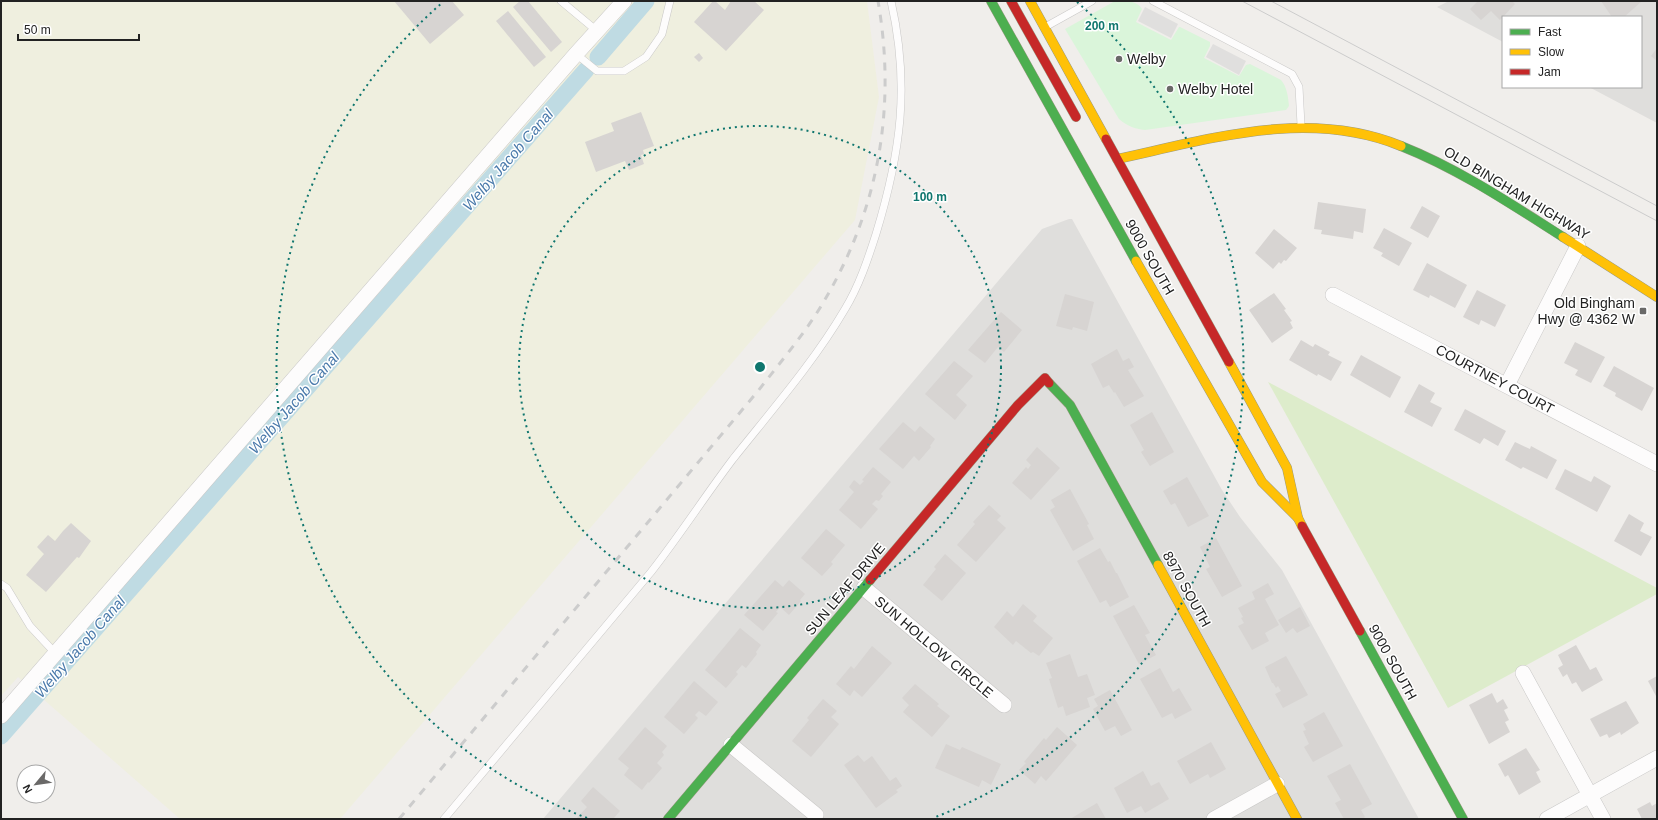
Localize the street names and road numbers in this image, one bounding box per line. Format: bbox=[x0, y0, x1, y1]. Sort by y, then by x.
street label: OLD BINGHAM HIGHWAY bbox=[1441, 143, 1593, 243]
street label: 9000 SOUTH bbox=[1122, 217, 1178, 297]
street label: COURTNEY COURT bbox=[1433, 341, 1557, 417]
street label: SUN LEAF DRIVE bbox=[802, 540, 888, 638]
street label: 8970 SOUTH bbox=[1160, 548, 1214, 630]
street label: SUN HOLLOW CIRCLE bbox=[872, 593, 996, 701]
street label: 9000 SOUTH bbox=[1366, 621, 1420, 703]

